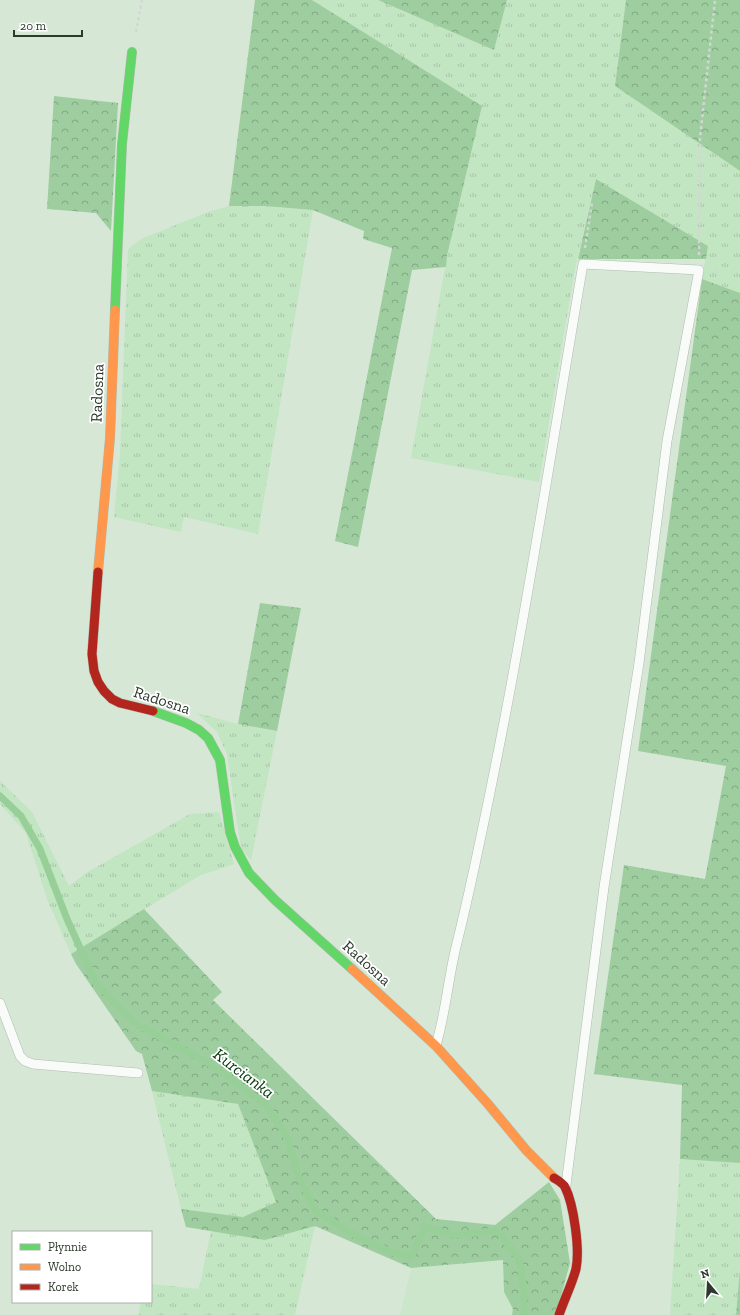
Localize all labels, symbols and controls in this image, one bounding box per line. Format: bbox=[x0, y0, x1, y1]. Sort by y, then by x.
scale bar bbox=[14, 12, 82, 38]
text: 20 m bbox=[20, 19, 47, 33]
street label: Radosna bbox=[86, 363, 108, 423]
street label: Radosna bbox=[131, 682, 193, 718]
street label: Radosna bbox=[339, 936, 395, 990]
water label: Kurcianka bbox=[210, 1044, 278, 1102]
legend bbox=[12, 1231, 152, 1303]
text: Płynnie bbox=[48, 1240, 87, 1254]
text: Wolno bbox=[48, 1260, 81, 1274]
north arrow bbox=[688, 1263, 728, 1303]
text: N bbox=[699, 1266, 712, 1281]
text: Korek bbox=[48, 1280, 79, 1294]

